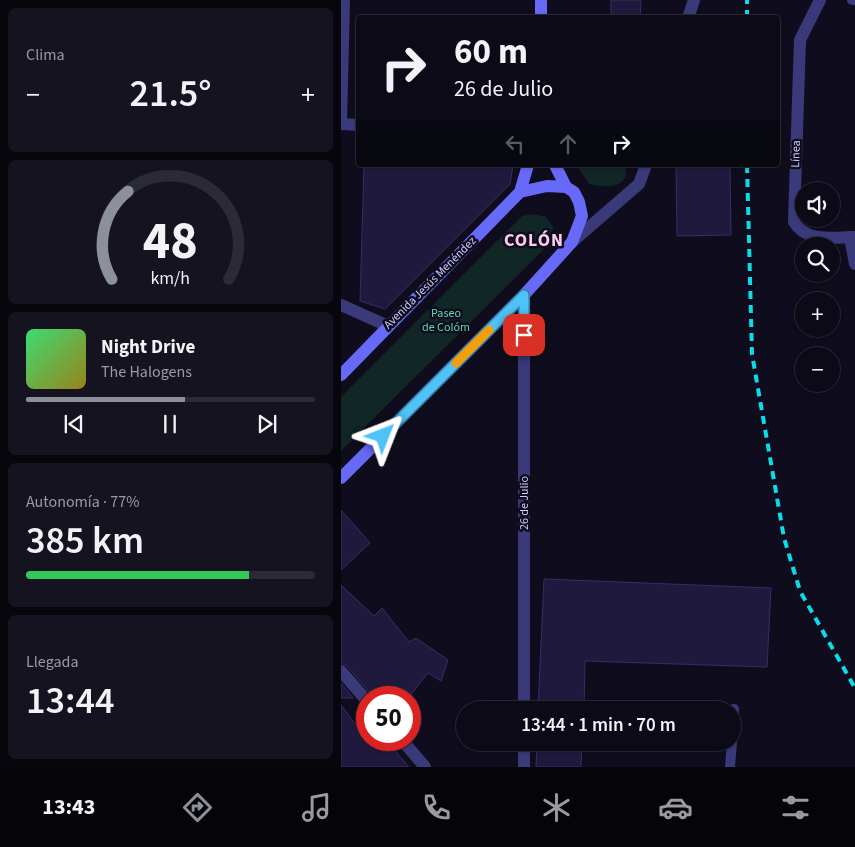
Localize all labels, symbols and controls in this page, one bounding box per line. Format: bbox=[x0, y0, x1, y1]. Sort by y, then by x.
text: 60 m bbox=[454, 27, 528, 77]
icon: right bbox=[371, 35, 436, 100]
text: Clima bbox=[26, 44, 64, 66]
text: 21.5° bbox=[129, 67, 212, 121]
text: 26 de Julio bbox=[454, 73, 553, 105]
text: − bbox=[26, 75, 40, 115]
text: + bbox=[301, 75, 315, 115]
icon: left bbox=[501, 130, 529, 158]
icon: ahead bbox=[554, 130, 582, 158]
icon: right bbox=[607, 130, 635, 158]
street label: Línea bbox=[787, 140, 805, 168]
map controls bbox=[795, 182, 840, 392]
button: sound bbox=[795, 182, 840, 227]
text: 48 bbox=[143, 205, 198, 279]
district label: COLÓN bbox=[504, 228, 564, 253]
street label: Avenida Jesús Menéndez bbox=[380, 233, 480, 333]
button: search bbox=[795, 237, 840, 282]
text: km/h bbox=[151, 266, 190, 291]
button: + bbox=[795, 292, 840, 337]
park label: Paseo de Colóm bbox=[422, 305, 470, 336]
pin bbox=[503, 314, 545, 356]
icon: arrive bbox=[510, 321, 538, 349]
text: Night Drive bbox=[101, 334, 195, 361]
button: − bbox=[795, 347, 840, 392]
text: The Halogens bbox=[101, 361, 192, 383]
position arrow bbox=[356, 409, 408, 461]
icon: previous bbox=[60, 410, 88, 438]
icon: pause bbox=[156, 410, 184, 438]
icon: next bbox=[253, 410, 281, 438]
street label: 26 de Julio bbox=[516, 476, 533, 530]
text: Autonomía · 77% bbox=[26, 491, 139, 513]
text: 385 km bbox=[26, 514, 144, 568]
text: Llegada bbox=[26, 651, 78, 673]
text: 13:44 bbox=[26, 674, 114, 728]
speed limit sign: 50 bbox=[356, 686, 421, 751]
text: 13:44 · 1 min · 70 m bbox=[521, 712, 676, 739]
icon: directions bbox=[180, 790, 215, 825]
icon: music bbox=[299, 790, 334, 825]
icon: phone bbox=[419, 790, 454, 825]
icon: climate bbox=[539, 790, 574, 825]
icon: car bbox=[658, 790, 693, 825]
icon: filters bbox=[778, 790, 813, 825]
text: 13:43 bbox=[42, 791, 95, 823]

